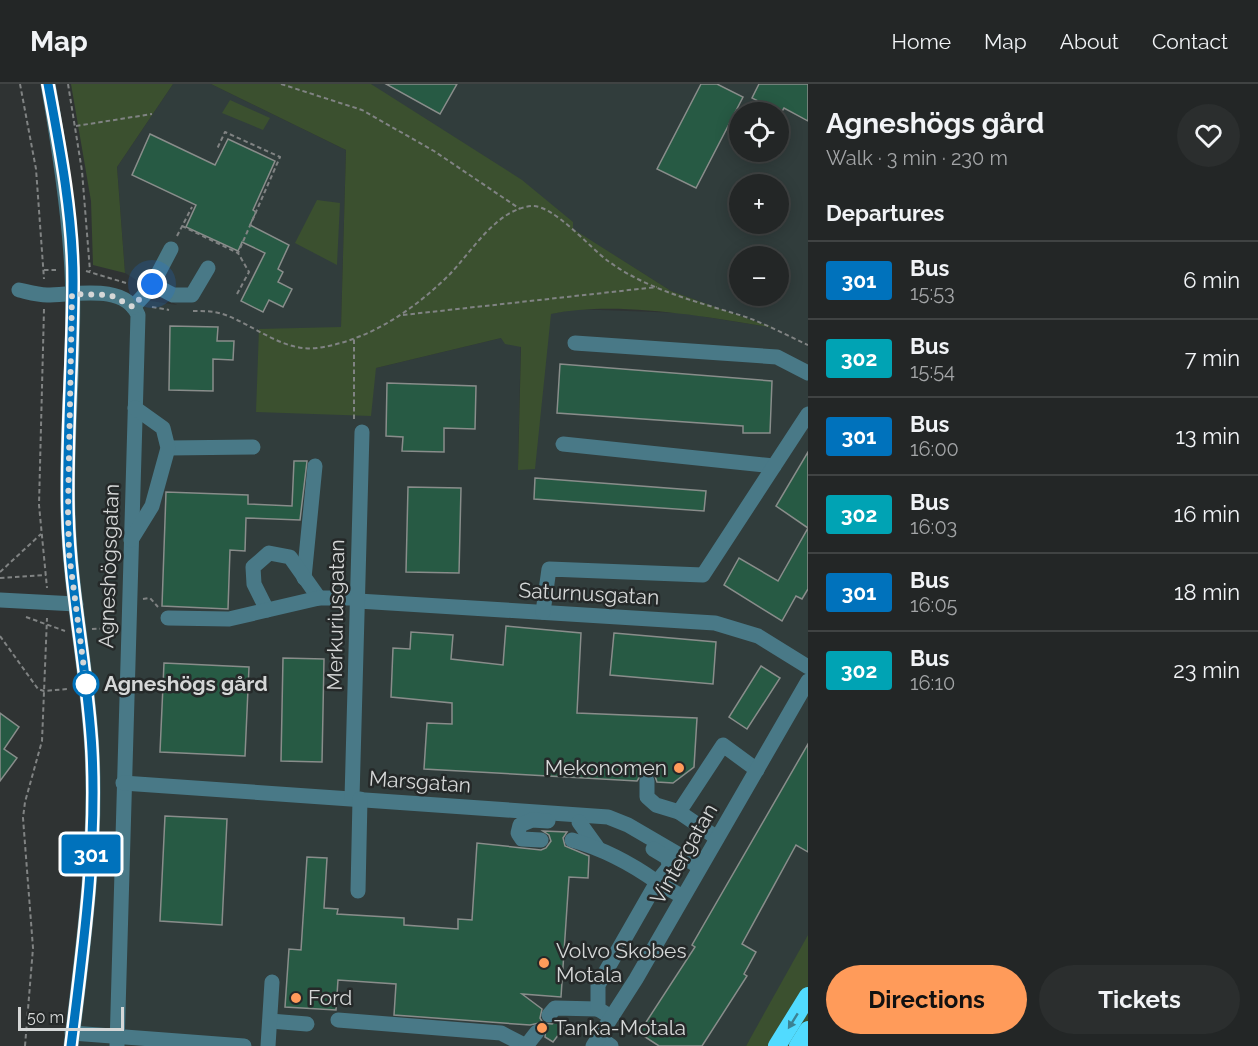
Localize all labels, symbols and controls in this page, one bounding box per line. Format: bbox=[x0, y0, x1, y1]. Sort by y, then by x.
text: Map bbox=[30, 25, 88, 58]
text: Home bbox=[892, 29, 951, 54]
text: Map bbox=[984, 29, 1027, 54]
text: About bbox=[1060, 29, 1119, 54]
text: Contact bbox=[1152, 29, 1228, 54]
map controls bbox=[729, 102, 789, 306]
button: locate bbox=[729, 102, 789, 162]
button: heart bbox=[1177, 104, 1240, 167]
text: Agneshögs gård bbox=[826, 107, 1044, 140]
text: Walk · 3 min · 230 m bbox=[826, 146, 1008, 170]
button: + bbox=[729, 174, 789, 234]
text: Departures bbox=[826, 200, 944, 226]
button: − bbox=[729, 246, 789, 306]
text: Bus bbox=[910, 255, 949, 281]
text: 6 min bbox=[1183, 267, 1240, 293]
text: 301 bbox=[842, 268, 877, 293]
your location bbox=[137, 269, 167, 299]
text: 15:53 bbox=[910, 281, 955, 305]
text: Bus bbox=[910, 333, 949, 359]
text: 7 min bbox=[1185, 345, 1240, 371]
text: 302 bbox=[841, 346, 877, 371]
text: 15:54 bbox=[910, 359, 955, 383]
text: Bus bbox=[910, 411, 949, 437]
text: 13 min bbox=[1175, 423, 1240, 449]
text: 301 bbox=[842, 424, 877, 449]
text: 16:00 bbox=[910, 437, 959, 461]
street label: Agneshögsgatan bbox=[93, 483, 124, 649]
text: Bus bbox=[910, 489, 949, 515]
text: 16 min bbox=[1174, 501, 1240, 527]
text: 302 bbox=[841, 502, 877, 527]
text: 16:03 bbox=[910, 515, 957, 539]
street label: Merkuriusgatan bbox=[322, 539, 349, 691]
text: Bus bbox=[910, 567, 949, 593]
street label: Saturnusgatan bbox=[518, 577, 660, 610]
text: 18 min bbox=[1174, 579, 1240, 605]
text: 301 bbox=[842, 580, 877, 605]
text: 16:05 bbox=[910, 593, 958, 617]
text: Bus bbox=[910, 645, 949, 671]
text: 23 min bbox=[1173, 657, 1240, 683]
text: 302 bbox=[841, 658, 877, 683]
marker: Agneshögs gård bbox=[73, 671, 99, 697]
place label: Agneshögs gård bbox=[104, 671, 268, 696]
text: 16:10 bbox=[910, 671, 955, 695]
place label: Mekonomen bbox=[545, 755, 667, 780]
marker: Mekonomen bbox=[672, 761, 686, 775]
street label: Marsgatan bbox=[368, 765, 472, 798]
street label: Vintergatan bbox=[645, 799, 722, 909]
line badge: 301 bbox=[56, 834, 125, 874]
text: 301 bbox=[74, 842, 109, 867]
place label: Volvo Skobes Motala bbox=[556, 938, 687, 987]
marker: Volvo Skobes Motala bbox=[537, 956, 551, 970]
button: Directions bbox=[826, 965, 1027, 1034]
button: Tickets bbox=[1039, 965, 1240, 1034]
place label: Ford bbox=[308, 985, 352, 1010]
marker: Ford bbox=[289, 991, 303, 1005]
scale bar bbox=[18, 1004, 124, 1032]
text: 50 m bbox=[27, 1008, 64, 1027]
one-way arrow bbox=[787, 1013, 798, 1029]
place label: Tanka-Motala bbox=[554, 1015, 686, 1040]
marker: Tanka-Motala bbox=[535, 1021, 549, 1035]

